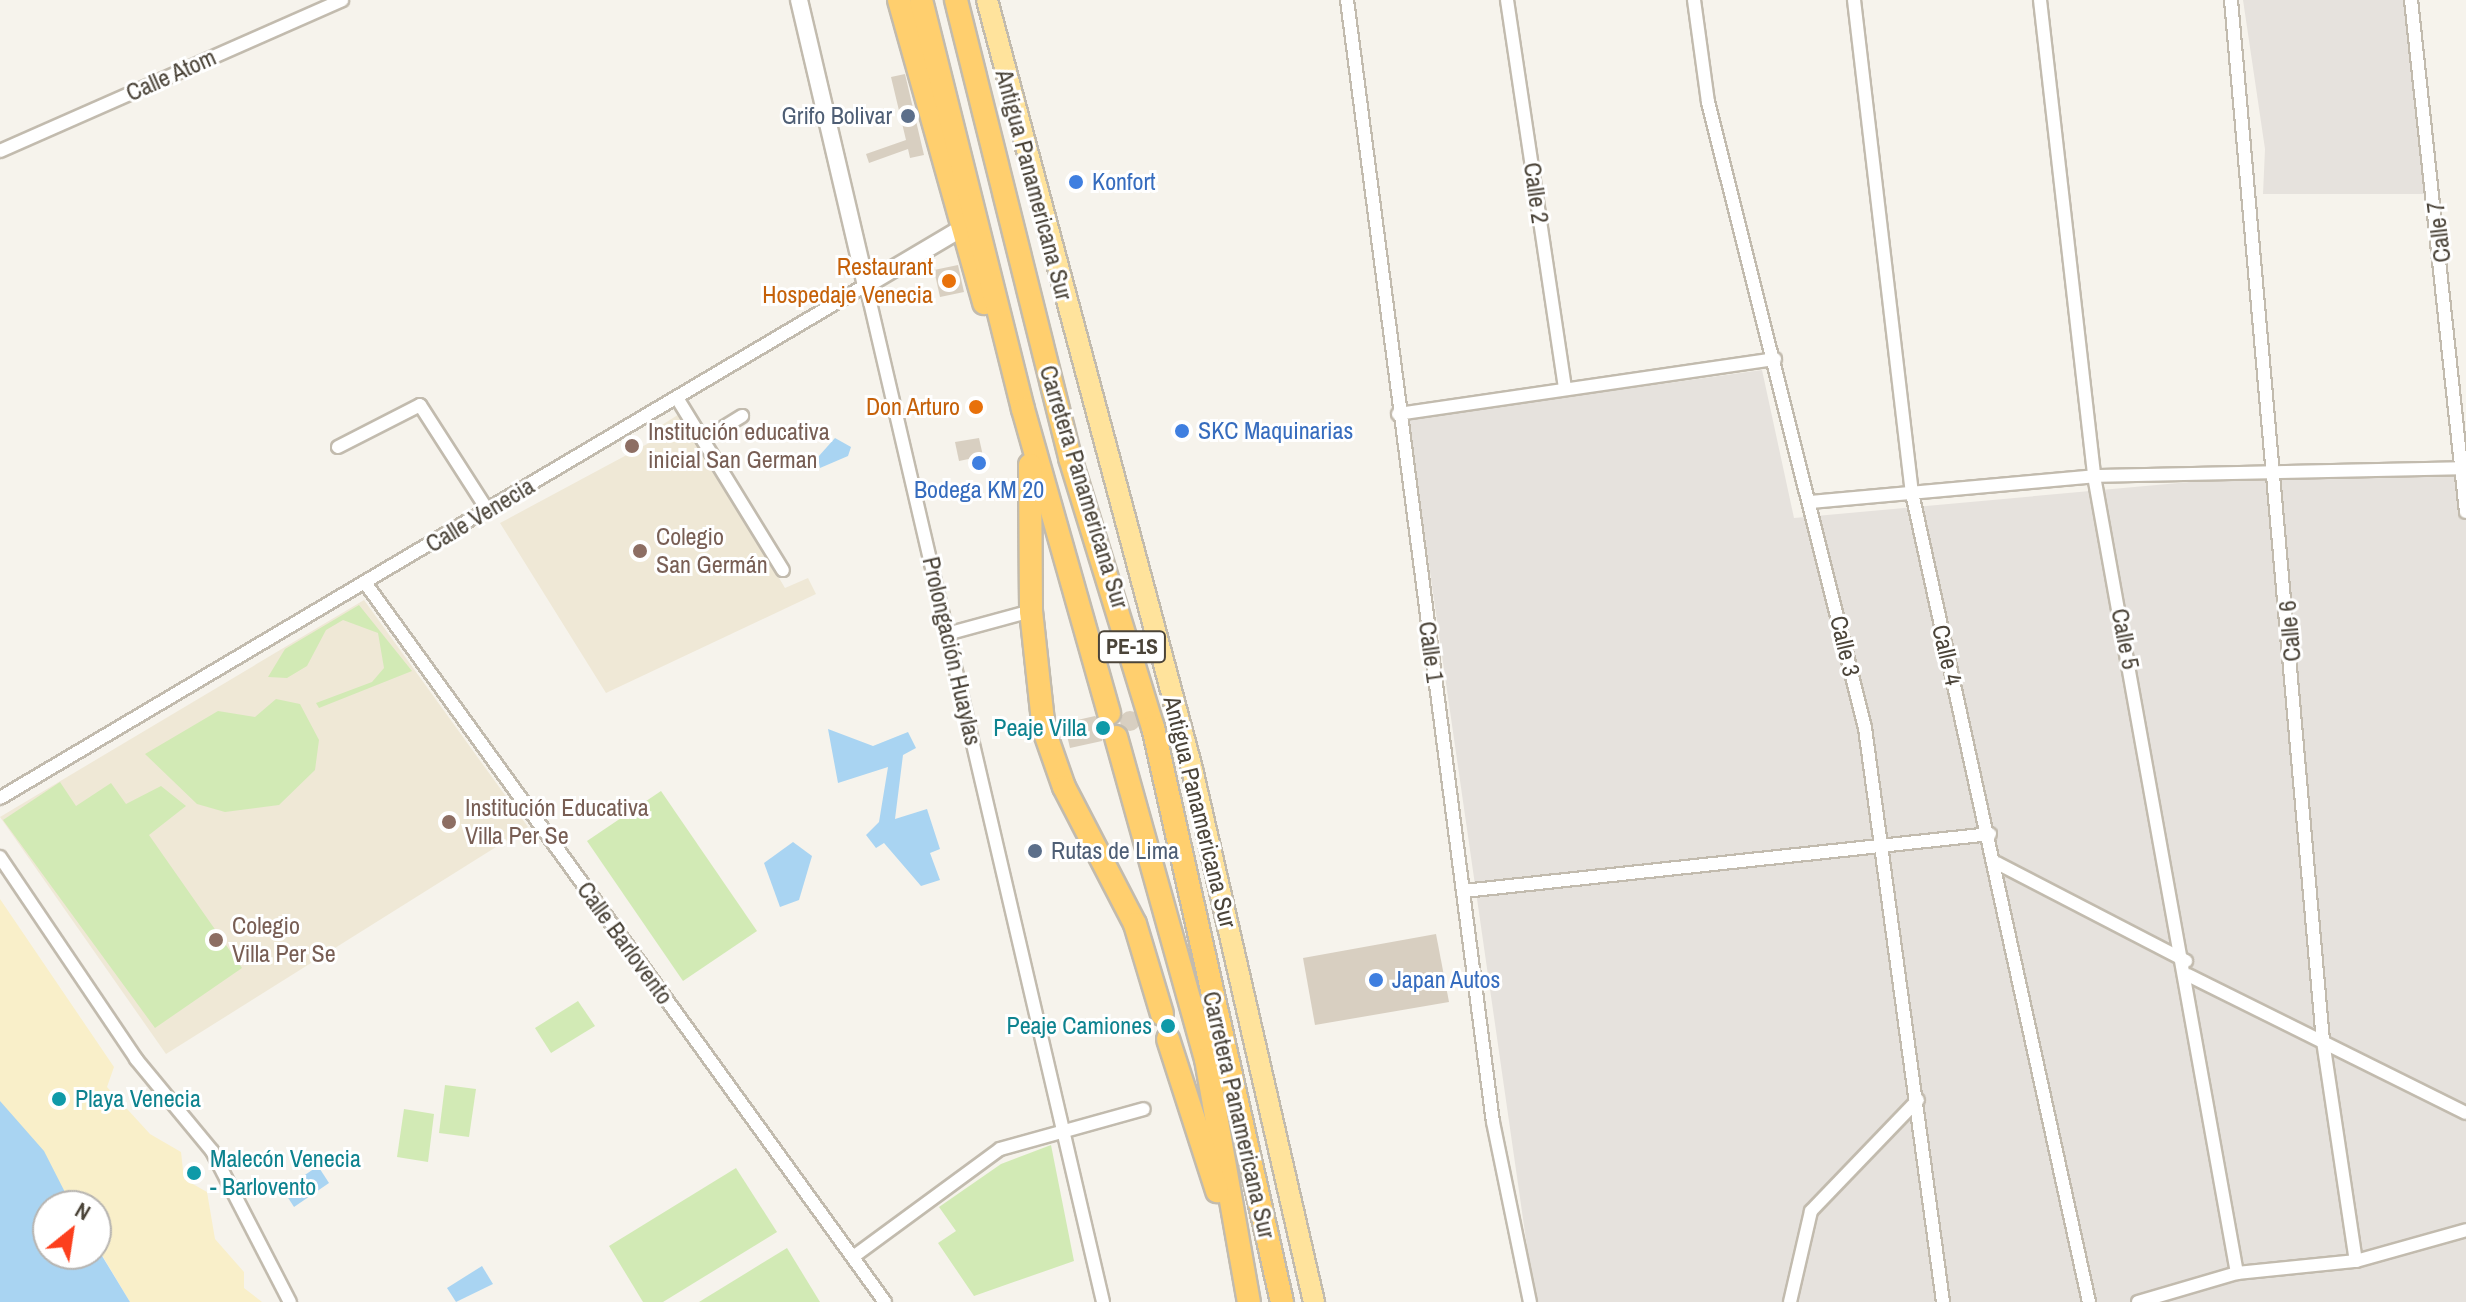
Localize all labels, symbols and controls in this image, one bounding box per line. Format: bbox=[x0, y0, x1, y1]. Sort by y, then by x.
street label: Calle Atom bbox=[121, 42, 221, 108]
street label: Antigua Panamericana Sur bbox=[989, 67, 1079, 303]
place label: Grifo Bolivar bbox=[782, 102, 892, 130]
marker: Grifo Bolivar bbox=[899, 107, 917, 125]
street label: Calle 2 bbox=[1517, 161, 1555, 225]
place label: Konfort bbox=[1092, 168, 1155, 196]
marker: Konfort bbox=[1067, 173, 1085, 191]
street label: Calle 7 bbox=[2421, 200, 2457, 264]
place label: Restaurant Hospedaje Venecia bbox=[762, 253, 933, 309]
marker: Restaurant Hospedaje Venecia bbox=[940, 272, 958, 290]
street label: Carretera Panamericana Sur bbox=[1033, 362, 1135, 612]
place label: Don Arturo bbox=[865, 393, 960, 421]
marker: Don Arturo bbox=[967, 398, 985, 416]
place label: SKC Maquinarias bbox=[1198, 417, 1353, 445]
place label: Institución educativa inicial San German bbox=[648, 418, 830, 474]
marker: SKC Maquinarias bbox=[1173, 422, 1191, 440]
marker: Institución educativa inicial San German bbox=[623, 437, 641, 455]
marker: Bodega KM 20 bbox=[970, 454, 988, 472]
street label: Calle Venecia bbox=[421, 471, 539, 559]
place label: Bodega KM 20 bbox=[914, 476, 1044, 504]
place label: Colegio San Germán bbox=[656, 523, 768, 579]
marker: Colegio San Germán bbox=[631, 542, 649, 560]
street label: Prolongación Huaylas bbox=[916, 554, 988, 748]
street label: Calle 6 bbox=[2273, 599, 2307, 663]
street label: Calle 5 bbox=[2105, 606, 2145, 672]
street label: Calle 3 bbox=[1824, 613, 1866, 679]
street label: Calle 1 bbox=[1412, 620, 1450, 684]
street label: Calle 4 bbox=[1926, 622, 1968, 688]
road number: PE-1S bbox=[1096, 629, 1168, 665]
street label: Antigua Panamericana Sur bbox=[1157, 693, 1243, 931]
place label: Peaje Villa bbox=[993, 714, 1087, 742]
marker: Peaje Villa bbox=[1094, 719, 1112, 737]
place label: Institución Educativa Villa Per Se bbox=[465, 794, 649, 850]
marker: Institución Educativa Villa Per Se bbox=[440, 813, 458, 831]
place label: Rutas de Lima bbox=[1051, 837, 1179, 865]
marker: Rutas de Lima bbox=[1026, 842, 1044, 860]
street label: Calle Barlovento bbox=[571, 876, 679, 1010]
place label: Colegio Villa Per Se bbox=[232, 912, 336, 968]
marker: Colegio Villa Per Se bbox=[207, 931, 225, 949]
place label: Japan Autos bbox=[1392, 966, 1501, 994]
marker: Japan Autos bbox=[1367, 971, 1385, 989]
street label: Carretera Panamericana Sur bbox=[1197, 989, 1281, 1241]
place label: Peaje Camiones bbox=[1007, 1012, 1152, 1040]
marker: Peaje Camiones bbox=[1159, 1017, 1177, 1035]
place label: Playa Venecia bbox=[75, 1085, 201, 1113]
marker: Playa Venecia bbox=[50, 1090, 68, 1108]
place label: Malecón Venecia - Barlovento bbox=[210, 1145, 361, 1201]
marker: Malecón Venecia - Barlovento bbox=[185, 1164, 203, 1182]
north arrow bbox=[32, 1190, 112, 1270]
text: N bbox=[70, 1195, 96, 1227]

